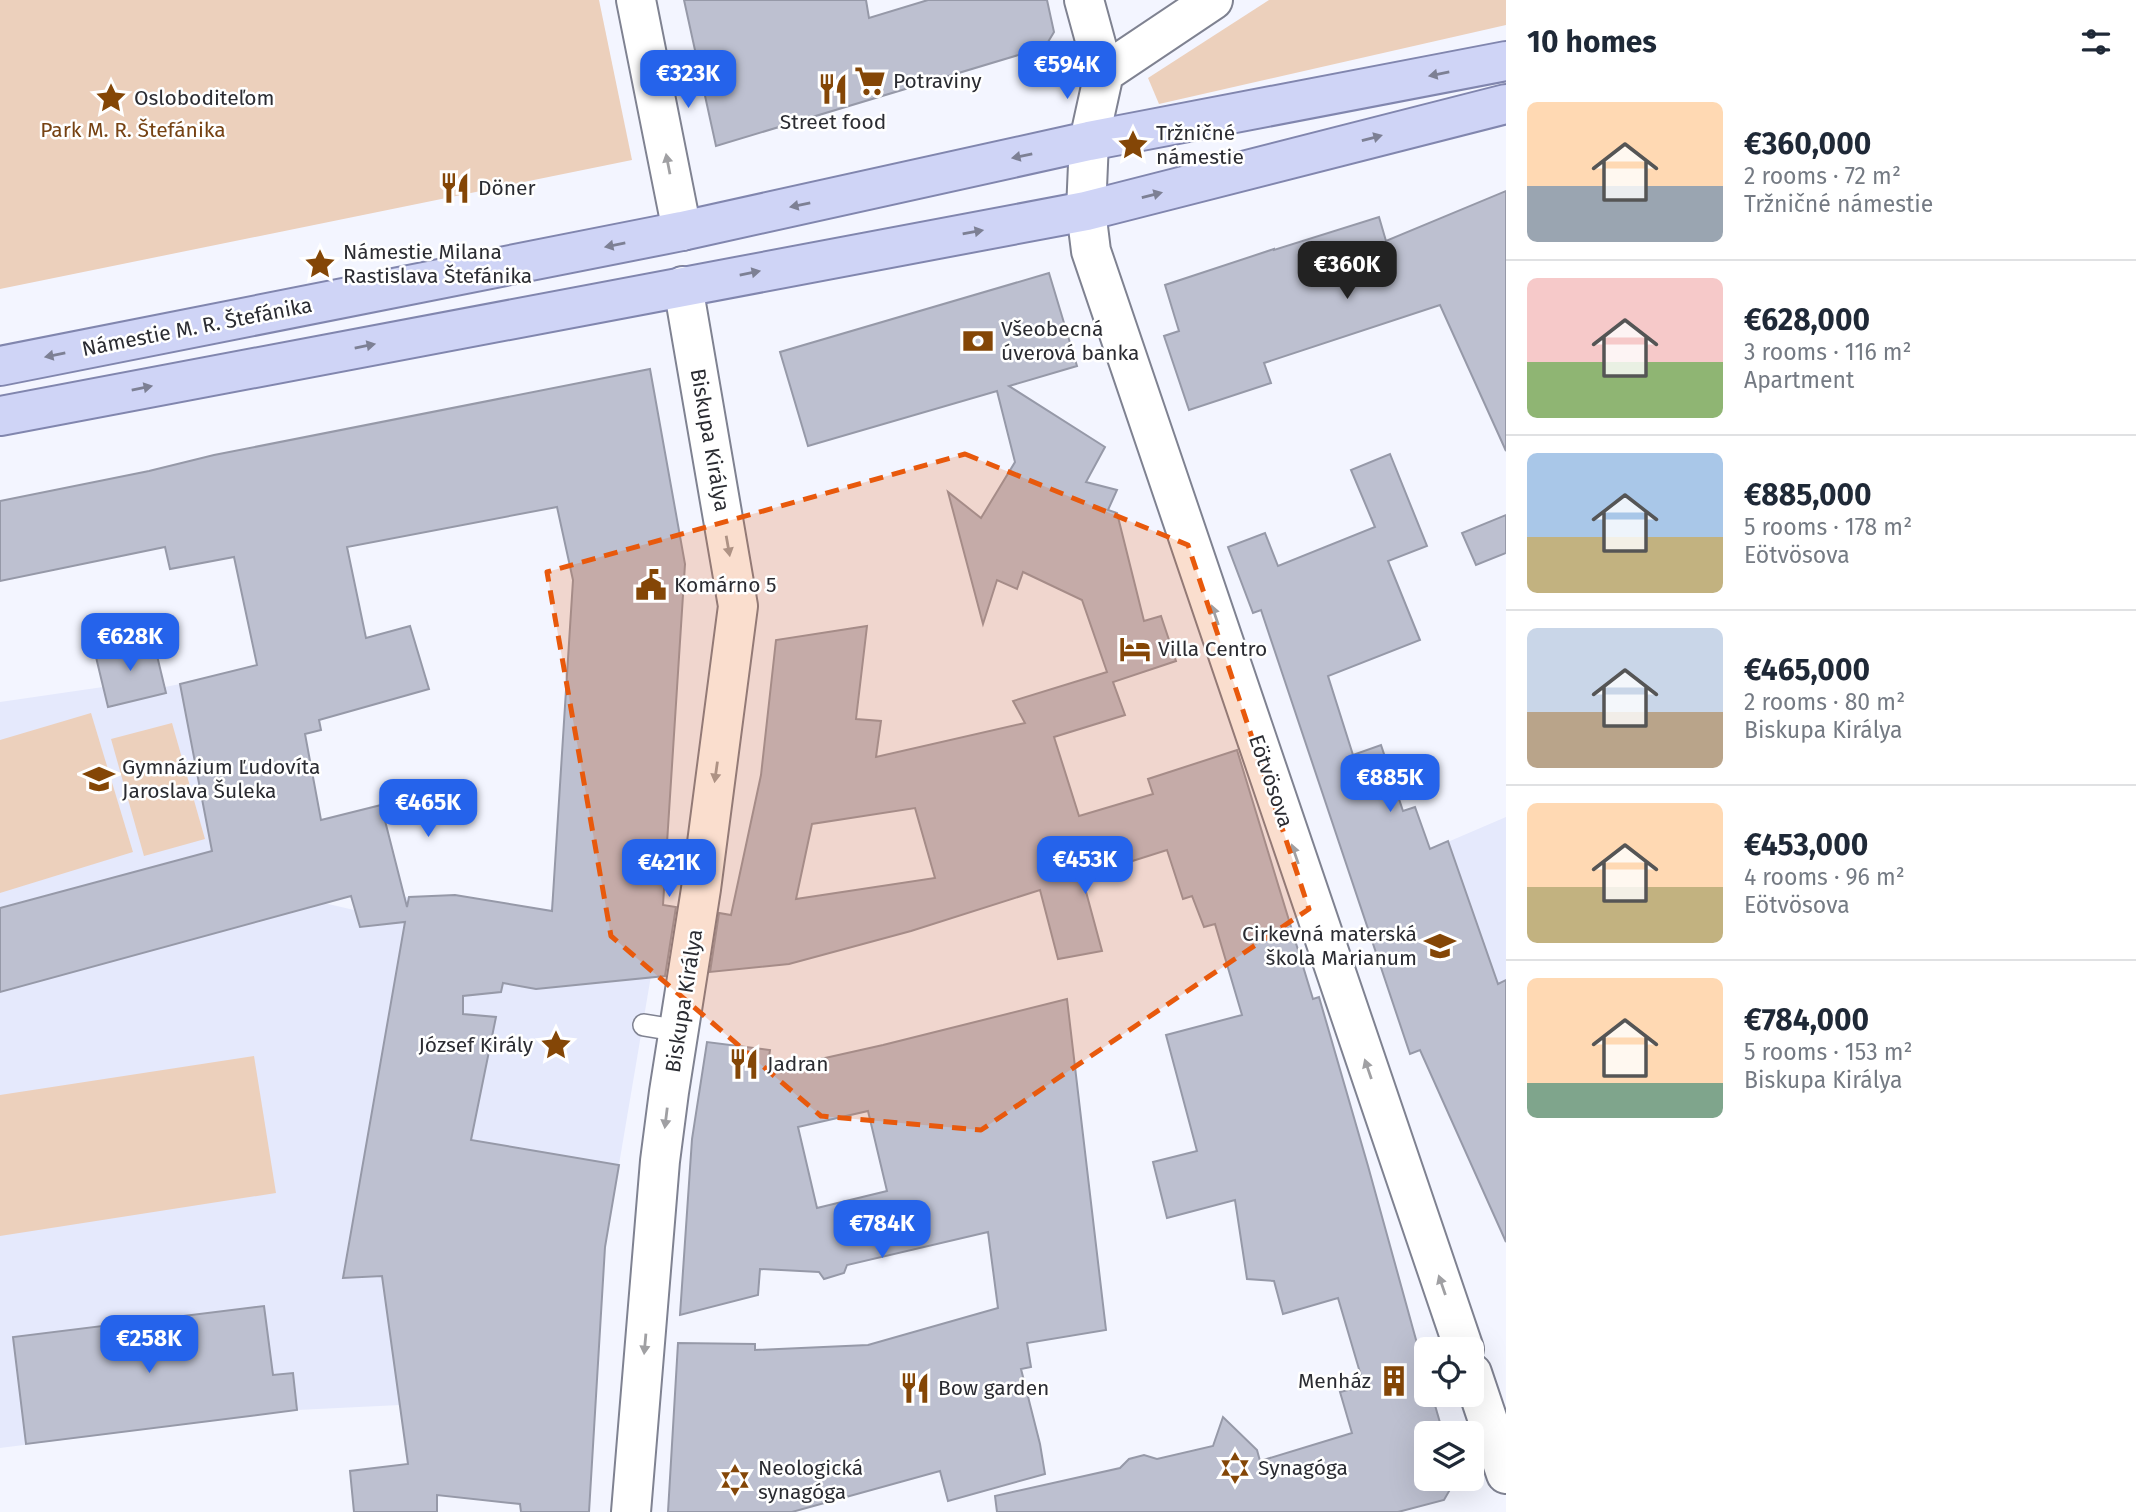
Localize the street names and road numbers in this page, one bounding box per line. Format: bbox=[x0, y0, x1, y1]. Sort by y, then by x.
street label: Námestie M. R. Štefánika bbox=[80, 292, 314, 362]
street label: Biskupa Királya bbox=[685, 366, 735, 514]
street label: Eötvösova bbox=[1243, 731, 1299, 831]
street label: Biskupa Királya bbox=[660, 927, 708, 1075]

